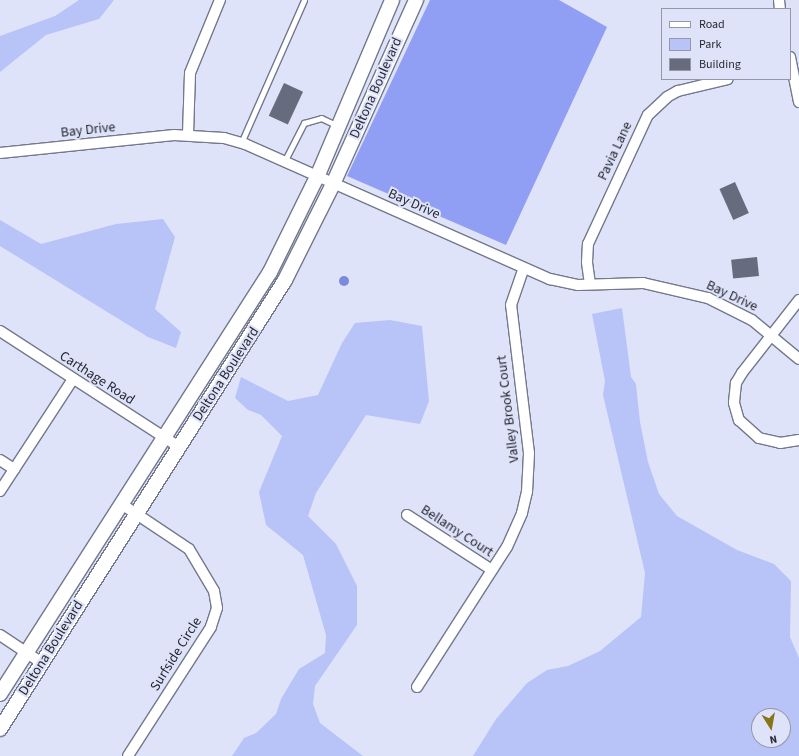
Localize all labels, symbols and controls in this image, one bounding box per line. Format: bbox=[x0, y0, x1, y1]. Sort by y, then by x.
legend bbox=[661, 8, 791, 80]
text: Road bbox=[699, 16, 725, 33]
street label: Deltona Boulevard bbox=[346, 35, 406, 141]
text: Park bbox=[699, 36, 721, 53]
text: Building bbox=[699, 56, 741, 73]
street label: Bay Drive bbox=[60, 119, 116, 141]
street label: Pavia Lane bbox=[594, 119, 636, 183]
street label: Bay Drive bbox=[385, 185, 443, 223]
street label: Bay Drive bbox=[704, 277, 760, 315]
street label: Deltona Boulevard bbox=[189, 324, 263, 424]
street label: Carthage Road bbox=[56, 348, 138, 408]
street label: Valley Brook Court bbox=[493, 354, 523, 464]
street label: Bellamy Court bbox=[418, 501, 496, 561]
street label: Deltona Boulevard bbox=[15, 598, 87, 698]
street label: Surfside Circle bbox=[147, 614, 205, 694]
north arrow bbox=[751, 708, 791, 748]
text: N bbox=[768, 731, 778, 747]

